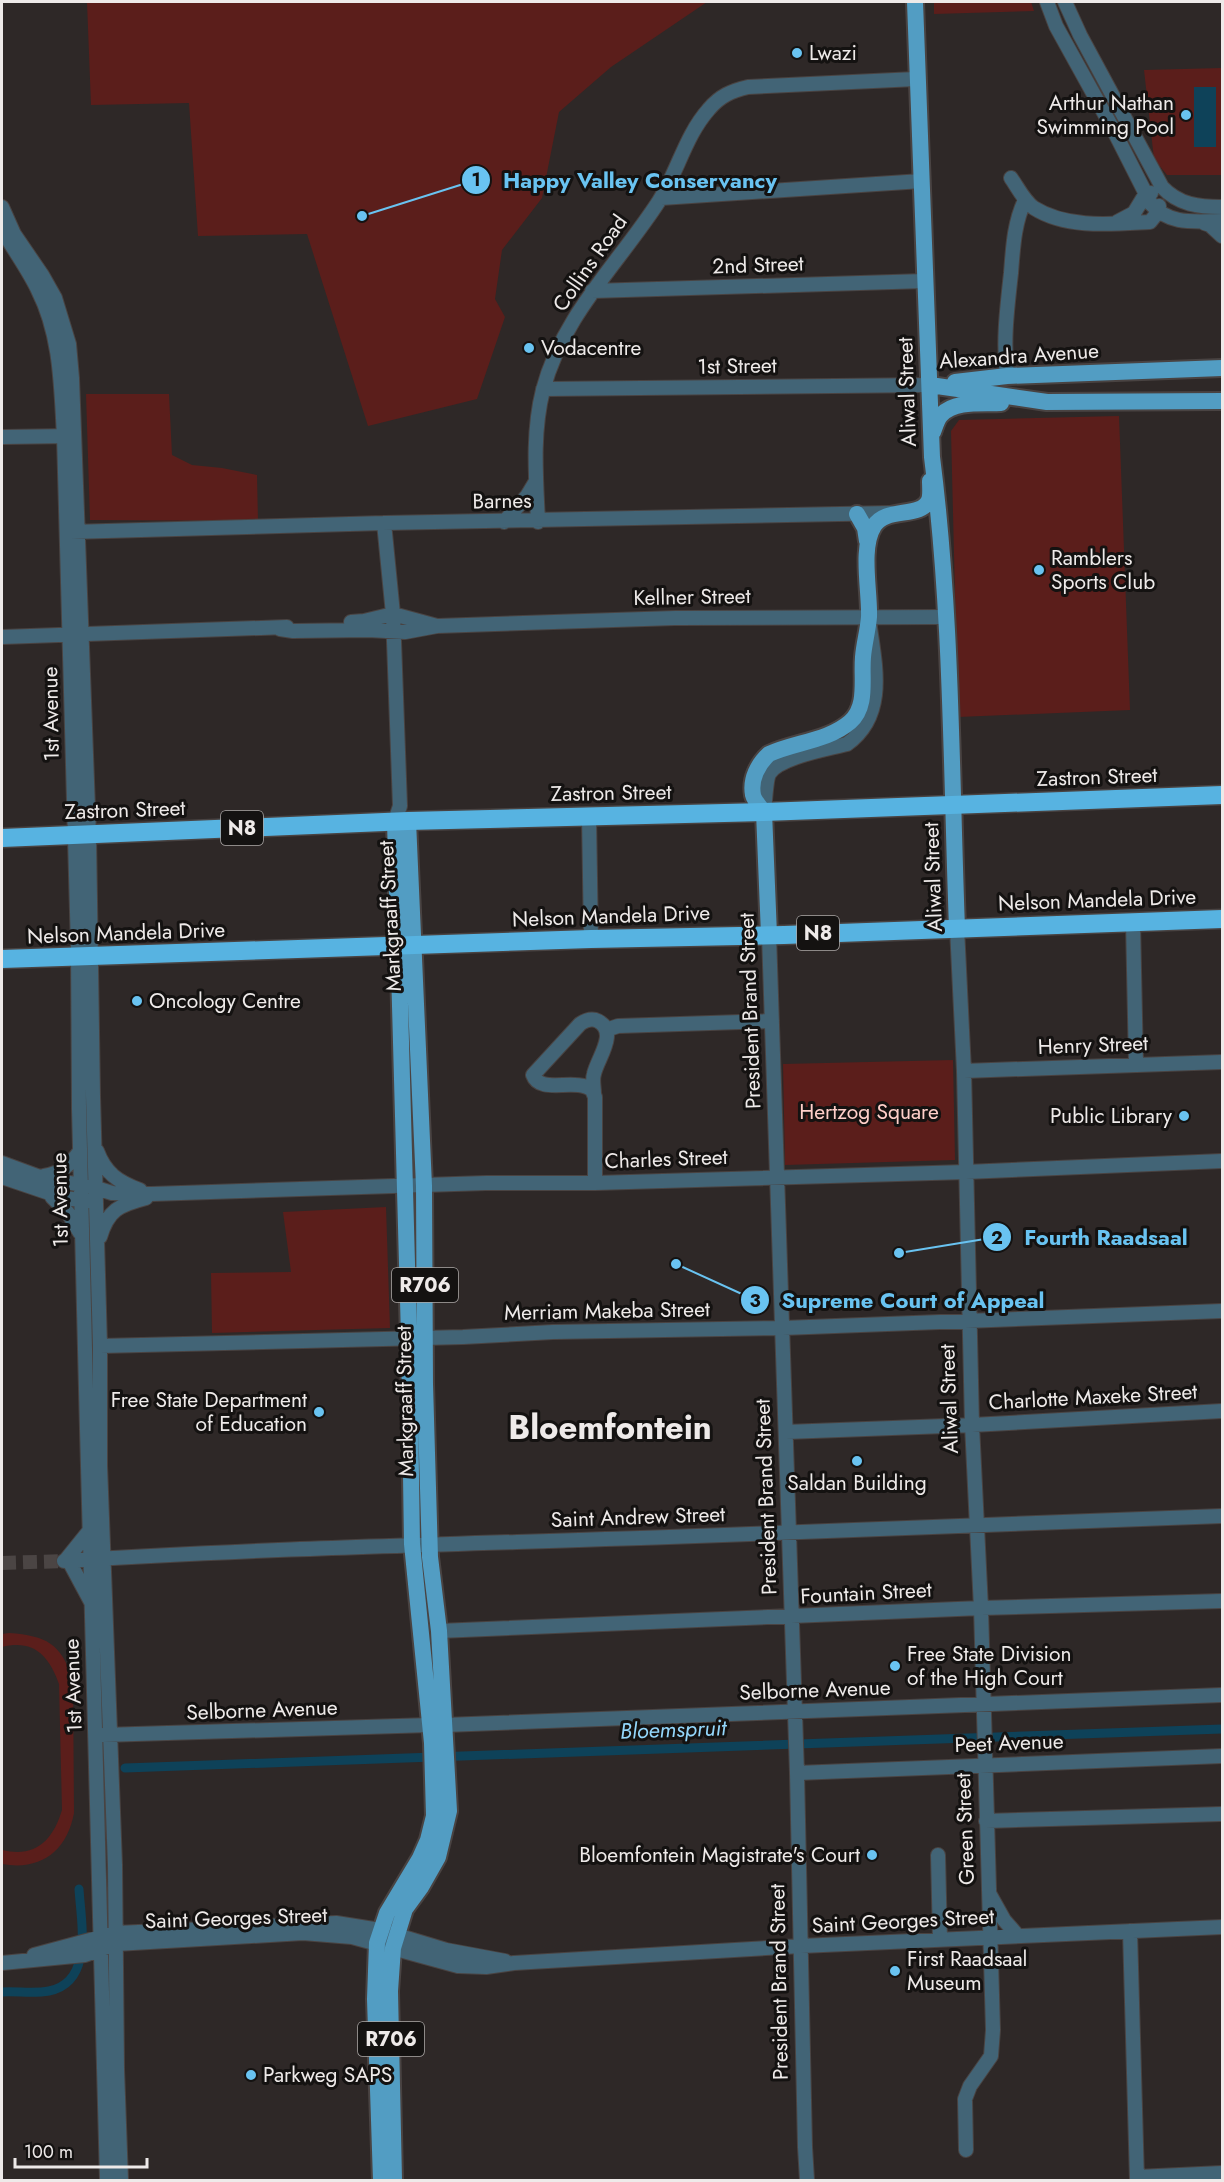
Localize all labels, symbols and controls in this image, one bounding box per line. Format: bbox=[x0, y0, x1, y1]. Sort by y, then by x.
place label: Lwazi bbox=[809, 38, 857, 68]
marker: Lwazi bbox=[790, 46, 804, 60]
place label: Arthur Nathan Swimming Pool bbox=[1037, 88, 1174, 142]
marker: Arthur Nathan Swimming Pool bbox=[1179, 108, 1193, 122]
callout: Happy Valley Conservancy bbox=[461, 160, 789, 200]
text: Happy Valley Conservancy bbox=[503, 164, 777, 196]
text: 1 bbox=[471, 167, 481, 193]
street label: Collins Road bbox=[546, 208, 634, 318]
street label: 2nd Street bbox=[712, 248, 804, 282]
place label: Vodacentre bbox=[541, 333, 642, 363]
street label: Alexandra Avenue bbox=[938, 335, 1100, 377]
street label: Aliwal Street bbox=[890, 337, 924, 447]
marker: Vodacentre bbox=[522, 341, 536, 355]
street label: 1st Street bbox=[697, 350, 777, 382]
street label: Barnes bbox=[472, 485, 532, 517]
place label: Ramblers Sports Club bbox=[1051, 543, 1155, 597]
marker: Ramblers Sports Club bbox=[1032, 563, 1046, 577]
street label: Kellner Street bbox=[633, 581, 751, 613]
street label: 1st Avenue bbox=[35, 666, 67, 762]
street label: Zastron Street bbox=[1036, 760, 1158, 794]
street label: Zastron Street bbox=[550, 777, 672, 809]
street label: Zastron Street bbox=[64, 793, 186, 827]
road number: N8 bbox=[221, 811, 263, 845]
street label: Aliwal Street bbox=[916, 822, 950, 932]
street label: Markgraaff Street bbox=[371, 840, 409, 992]
street label: Nelson Mandela Drive bbox=[998, 882, 1197, 918]
street label: Nelson Mandela Drive bbox=[512, 898, 711, 934]
street label: President Brand Street bbox=[732, 912, 768, 1110]
street label: Nelson Mandela Drive bbox=[27, 915, 226, 951]
road number: N8 bbox=[797, 916, 839, 950]
place label: Oncology Centre bbox=[149, 986, 301, 1016]
marker: Oncology Centre bbox=[130, 994, 144, 1008]
street label: Henry Street bbox=[1037, 1028, 1149, 1062]
park label: Hertzog Square bbox=[799, 1097, 939, 1127]
place label: Public Library bbox=[1050, 1101, 1173, 1131]
marker: Public Library bbox=[1177, 1109, 1191, 1123]
street label: Charles Street bbox=[604, 1142, 728, 1176]
street label: 1st Avenue bbox=[44, 1152, 76, 1248]
callout: Fourth Raadsaal bbox=[982, 1217, 1200, 1257]
text: Fourth Raadsaal bbox=[1024, 1221, 1188, 1253]
text: 2 bbox=[991, 1225, 1003, 1251]
road number: R706 bbox=[392, 1268, 458, 1302]
callout: Supreme Court of Appeal bbox=[740, 1280, 1057, 1320]
text: Supreme Court of Appeal bbox=[781, 1284, 1045, 1316]
text: 3 bbox=[749, 1288, 761, 1314]
street label: Merriam Makeba Street bbox=[504, 1294, 710, 1328]
street label: Markgraaff Street bbox=[389, 1325, 421, 1477]
street label: Aliwal Street bbox=[932, 1344, 966, 1454]
street label: Charlotte Maxeke Street bbox=[988, 1377, 1198, 1417]
place label: Free State Department of Education bbox=[111, 1385, 307, 1439]
street label: President Brand Street bbox=[748, 1398, 784, 1596]
district label: Bloemfontein bbox=[508, 1404, 712, 1451]
marker: Free State Department of Education bbox=[312, 1405, 326, 1419]
marker: Saldan Building bbox=[850, 1454, 864, 1468]
place label: Saldan Building bbox=[787, 1468, 927, 1498]
street label: Saint Andrew Street bbox=[550, 1499, 726, 1535]
street label: Fountain Street bbox=[800, 1575, 932, 1611]
street label: 1st Avenue bbox=[56, 1638, 90, 1734]
place label: Free State Division of the High Court bbox=[907, 1639, 1072, 1693]
marker: Free State Division of the High Court bbox=[888, 1659, 902, 1673]
street label: Selborne Avenue bbox=[739, 1672, 891, 1708]
street label: Selborne Avenue bbox=[186, 1692, 338, 1728]
water label: Bloemspruit bbox=[619, 1711, 728, 1747]
street label: Peet Avenue bbox=[954, 1726, 1064, 1760]
street label: Green Street bbox=[948, 1772, 982, 1886]
place label: Bloemfontein Magistrate's Court bbox=[579, 1840, 860, 1870]
marker: Bloemfontein Magistrate's Court bbox=[865, 1848, 879, 1862]
street label: President Brand Street bbox=[762, 1884, 796, 2080]
street label: Saint Georges Street bbox=[144, 1900, 328, 1936]
street label: Saint Georges Street bbox=[811, 1901, 995, 1941]
place label: First Raadsaal Museum bbox=[907, 1944, 1027, 1998]
marker: First Raadsaal Museum bbox=[888, 1964, 902, 1978]
road number: R706 bbox=[358, 2022, 424, 2056]
place label: Parkweg SAPS bbox=[263, 2060, 392, 2090]
marker: Parkweg SAPS bbox=[244, 2068, 258, 2082]
scale bar bbox=[15, 2131, 147, 2169]
text: 100 m bbox=[24, 2139, 73, 2165]

